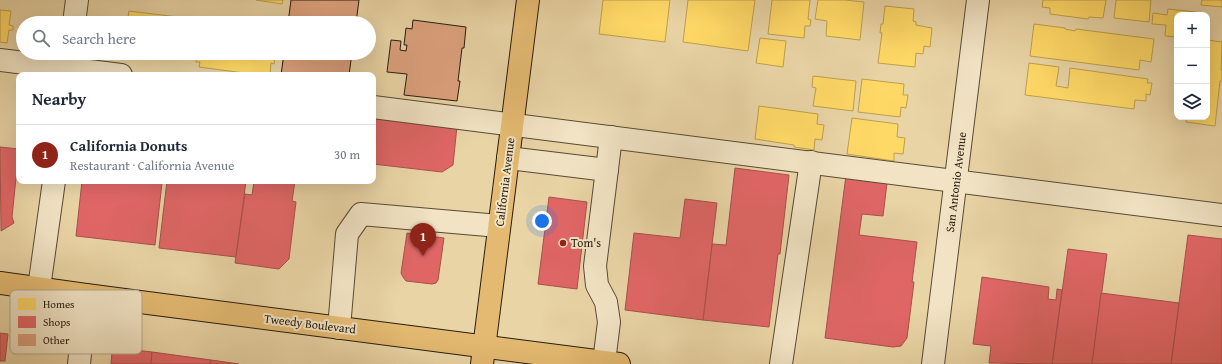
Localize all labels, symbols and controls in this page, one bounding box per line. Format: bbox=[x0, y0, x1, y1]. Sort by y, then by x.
map controls bbox=[1174, 12, 1210, 120]
button: + bbox=[1174, 12, 1210, 48]
search box bbox=[16, 16, 376, 60]
icon: search bbox=[30, 27, 52, 49]
text: Search here bbox=[62, 28, 136, 49]
button: − bbox=[1174, 48, 1210, 84]
button: layers bbox=[1174, 84, 1210, 120]
text: Nearby bbox=[32, 86, 86, 111]
street label: San Antonio Avenue bbox=[941, 130, 970, 233]
text: California Donuts bbox=[70, 135, 187, 156]
street label: California Avenue bbox=[491, 136, 518, 227]
text: 1 bbox=[42, 145, 48, 164]
text: 30 m bbox=[334, 145, 360, 164]
text: Restaurant · California Avenue bbox=[70, 156, 234, 175]
your location bbox=[532, 211, 552, 231]
pin: 1 bbox=[410, 223, 436, 256]
place label: Tom's bbox=[571, 234, 601, 251]
marker: Tom's bbox=[558, 238, 568, 248]
legend bbox=[10, 290, 142, 354]
text: Homes bbox=[43, 296, 74, 312]
street label: Tweedy Boulevard bbox=[263, 309, 358, 338]
text: Shops bbox=[43, 314, 70, 330]
text: Other bbox=[43, 332, 70, 348]

